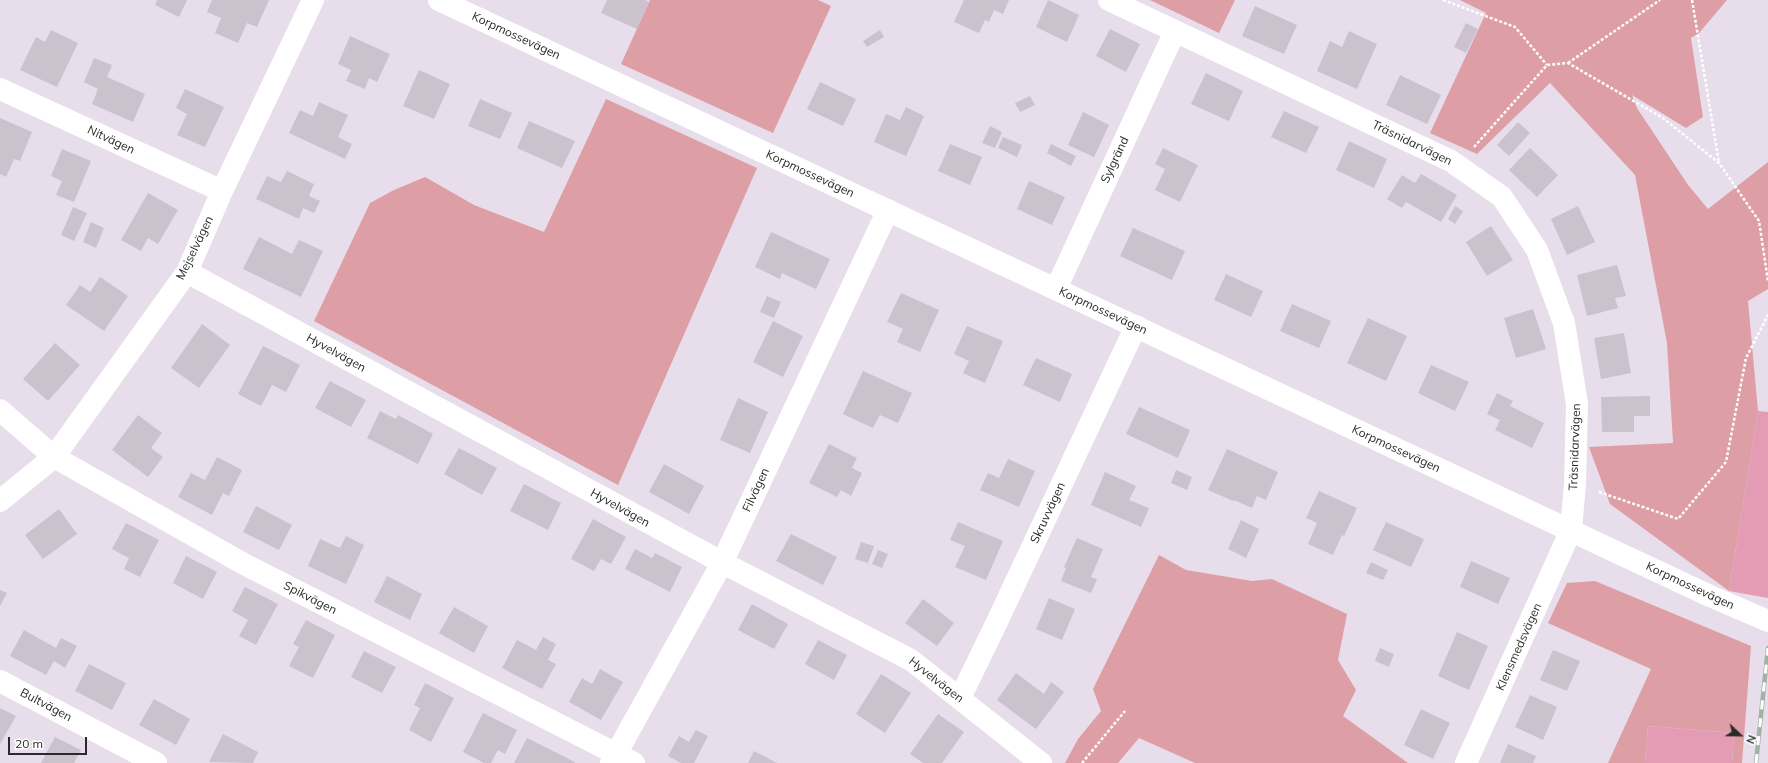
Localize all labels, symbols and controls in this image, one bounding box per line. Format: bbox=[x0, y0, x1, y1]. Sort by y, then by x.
street label: Korpmossevägen bbox=[469, 9, 563, 63]
street label: Träsnidarvägen bbox=[1370, 117, 1454, 169]
street label: Nitvägen bbox=[85, 123, 137, 157]
street label: Sylgränd bbox=[1098, 134, 1132, 186]
street label: Korpmossevägen bbox=[763, 147, 857, 201]
street label: Mejselvägen bbox=[173, 214, 217, 282]
street label: Korpmossevägen bbox=[1056, 284, 1150, 338]
street label: Hyvelvägen bbox=[304, 331, 368, 375]
street label: Träsnidarvägen bbox=[1566, 403, 1584, 491]
street label: Korpmossevägen bbox=[1349, 422, 1443, 476]
street label: Filvägen bbox=[740, 466, 772, 514]
street label: Skruvvägen bbox=[1028, 480, 1068, 546]
street label: Hyvelvägen bbox=[588, 486, 652, 530]
street label: Korpmossevägen bbox=[1643, 559, 1737, 613]
street label: Spikvägen bbox=[281, 578, 339, 618]
street label: Klensmedsvägen bbox=[1493, 601, 1545, 693]
street label: Hyvelvägen bbox=[906, 654, 966, 706]
street label: Bultvägen bbox=[18, 685, 74, 725]
north arrow bbox=[1720, 715, 1760, 755]
scale bar bbox=[10, 729, 89, 755]
text: N bbox=[1743, 733, 1759, 746]
text: 20 m bbox=[15, 736, 43, 751]

